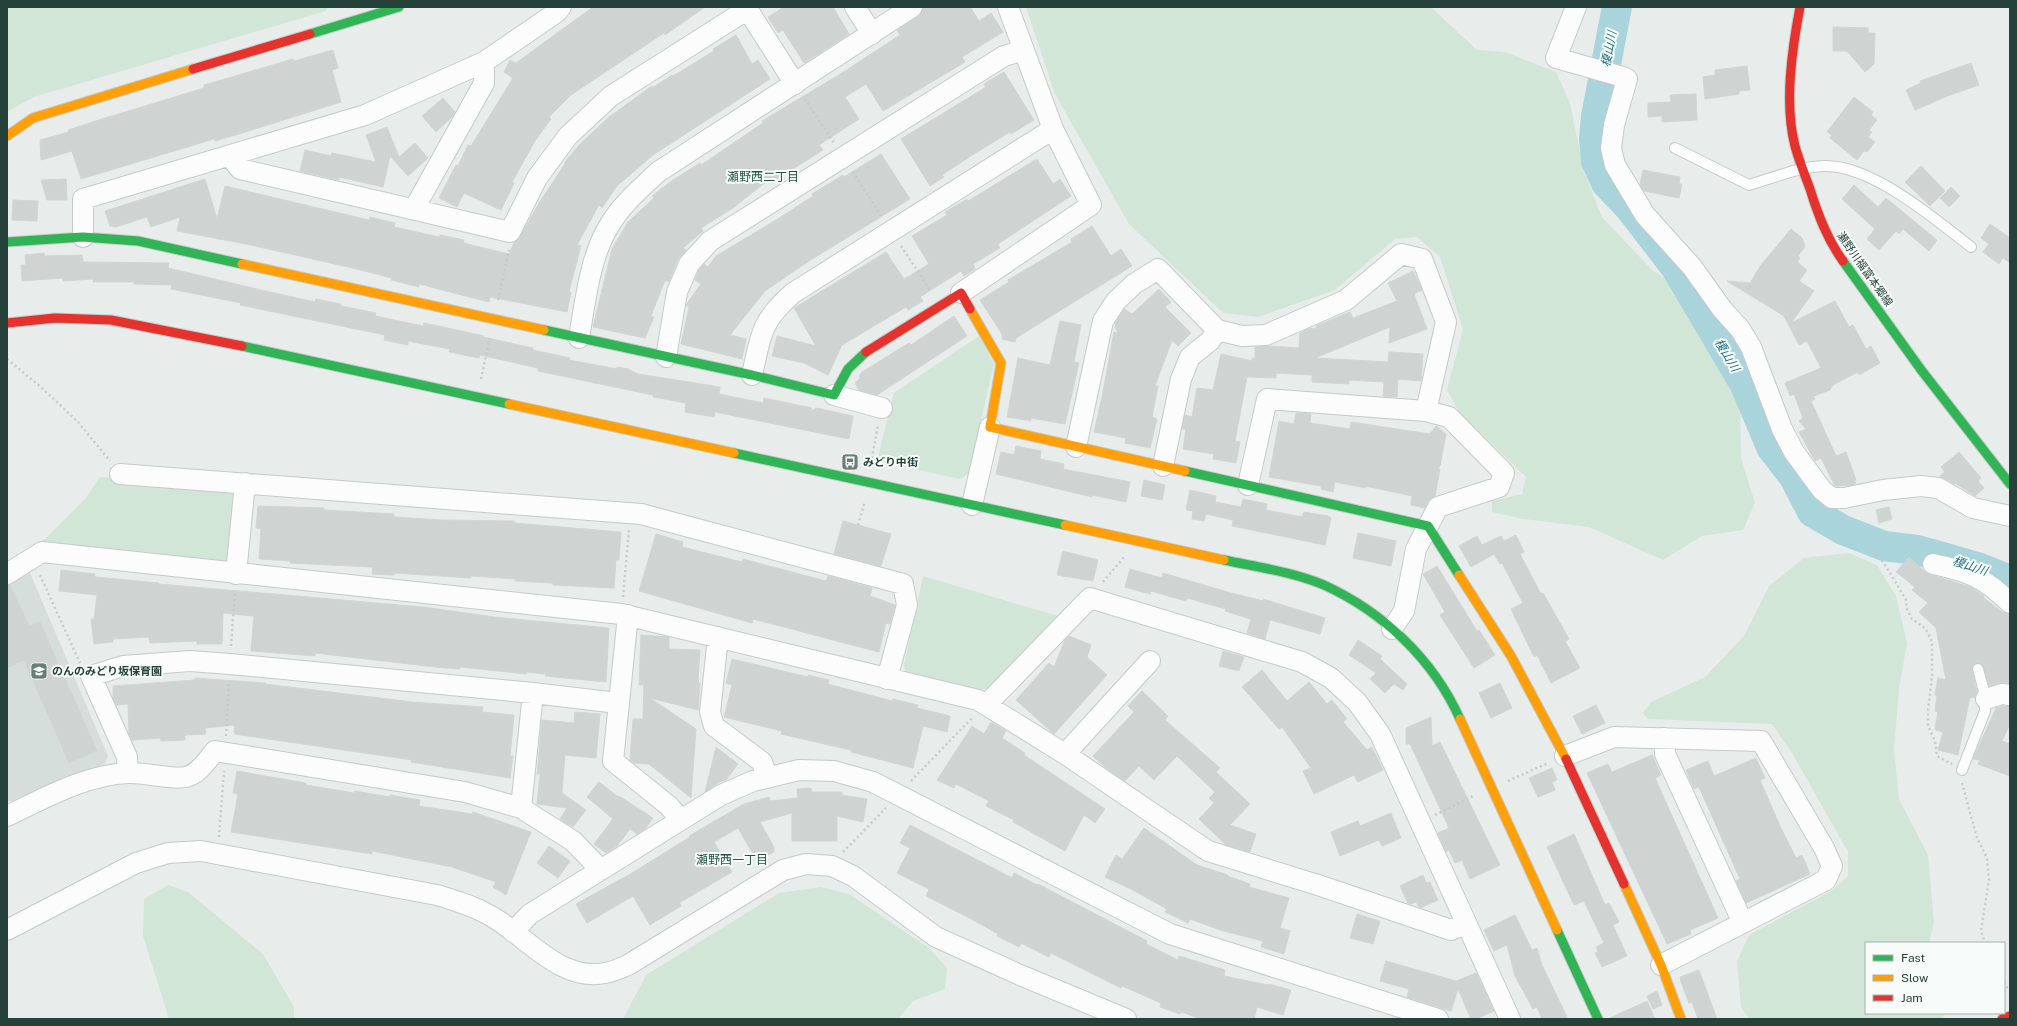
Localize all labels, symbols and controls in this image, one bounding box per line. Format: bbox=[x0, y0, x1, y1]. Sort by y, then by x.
water label: 榎山川 bbox=[1599, 28, 1620, 68]
district label: 瀬野西二丁目 bbox=[727, 170, 799, 184]
street label: 瀬野川福富本郷線 bbox=[1835, 230, 1895, 308]
water label: 榎山川 bbox=[1712, 336, 1743, 376]
bus stop icon: みどり中街 bbox=[840, 452, 860, 472]
place label: みどり中街 bbox=[863, 456, 918, 468]
water label: 榎山川 bbox=[1951, 554, 1991, 579]
school or university icon: のんのみどり坂保育園 bbox=[29, 661, 49, 681]
place label: のんのみどり坂保育園 bbox=[52, 665, 162, 677]
district label: 瀬野西一丁目 bbox=[696, 853, 768, 867]
legend bbox=[1865, 942, 2005, 1014]
text: Fast bbox=[1901, 951, 1926, 965]
text: Slow bbox=[1901, 971, 1929, 985]
text: Jam bbox=[1901, 991, 1923, 1005]

